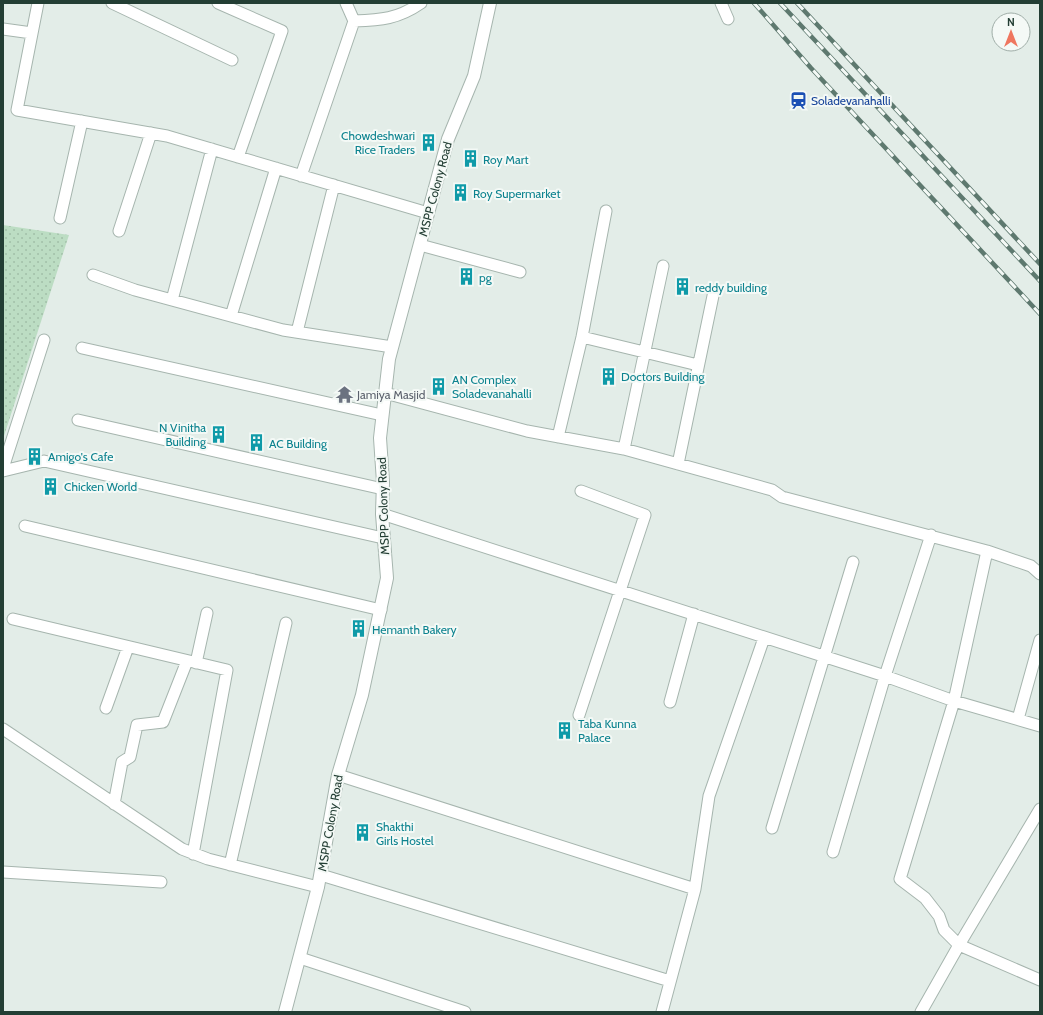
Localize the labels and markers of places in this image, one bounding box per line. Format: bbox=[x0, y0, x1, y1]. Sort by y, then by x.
station icon: Soladevanahalli bbox=[788, 90, 808, 110]
place label: Soladevanahalli bbox=[811, 93, 891, 108]
place label: Chowdeshwari Rice Traders bbox=[341, 128, 415, 157]
building icon: Chowdeshwari Rice Traders bbox=[418, 132, 438, 152]
building icon: Roy Mart bbox=[460, 149, 480, 169]
place label: Roy Mart bbox=[483, 152, 529, 167]
building icon: Roy Supermarket bbox=[450, 183, 470, 203]
place label: Roy Supermarket bbox=[473, 186, 560, 201]
building icon: pg bbox=[456, 267, 476, 287]
place label: pg bbox=[479, 270, 493, 285]
building icon: reddy building bbox=[672, 277, 692, 297]
place label: reddy building bbox=[695, 280, 768, 295]
building icon: Doctors Building bbox=[598, 366, 618, 386]
place label: Doctors Building bbox=[621, 369, 705, 384]
place label: AN Complex Soladevanahalli bbox=[452, 372, 532, 401]
building icon: AN Complex Soladevanahalli bbox=[429, 376, 449, 396]
temple icon: Jamiya Masjid bbox=[334, 384, 354, 404]
place label: Jamiya Masjid bbox=[356, 387, 425, 402]
place label: N Vinitha Building bbox=[159, 420, 207, 449]
building icon: N Vinitha Building bbox=[209, 424, 229, 444]
building icon: AC Building bbox=[246, 433, 266, 453]
place label: AC Building bbox=[269, 436, 328, 451]
building icon: Amigo's Cafe bbox=[25, 446, 45, 466]
place label: Amigo's Cafe bbox=[48, 449, 113, 464]
building icon: Chicken World bbox=[41, 476, 61, 496]
place label: Chicken World bbox=[64, 479, 137, 494]
building icon: Hemanth Bakery bbox=[349, 619, 369, 639]
place label: Hemanth Bakery bbox=[372, 622, 457, 637]
place label: Taba Kunna Palace bbox=[578, 716, 637, 745]
building icon: Taba Kunna Palace bbox=[555, 720, 575, 740]
place label: Shakthi Girls Hostel bbox=[376, 819, 434, 848]
building icon: Shakthi Girls Hostel bbox=[353, 823, 373, 843]

